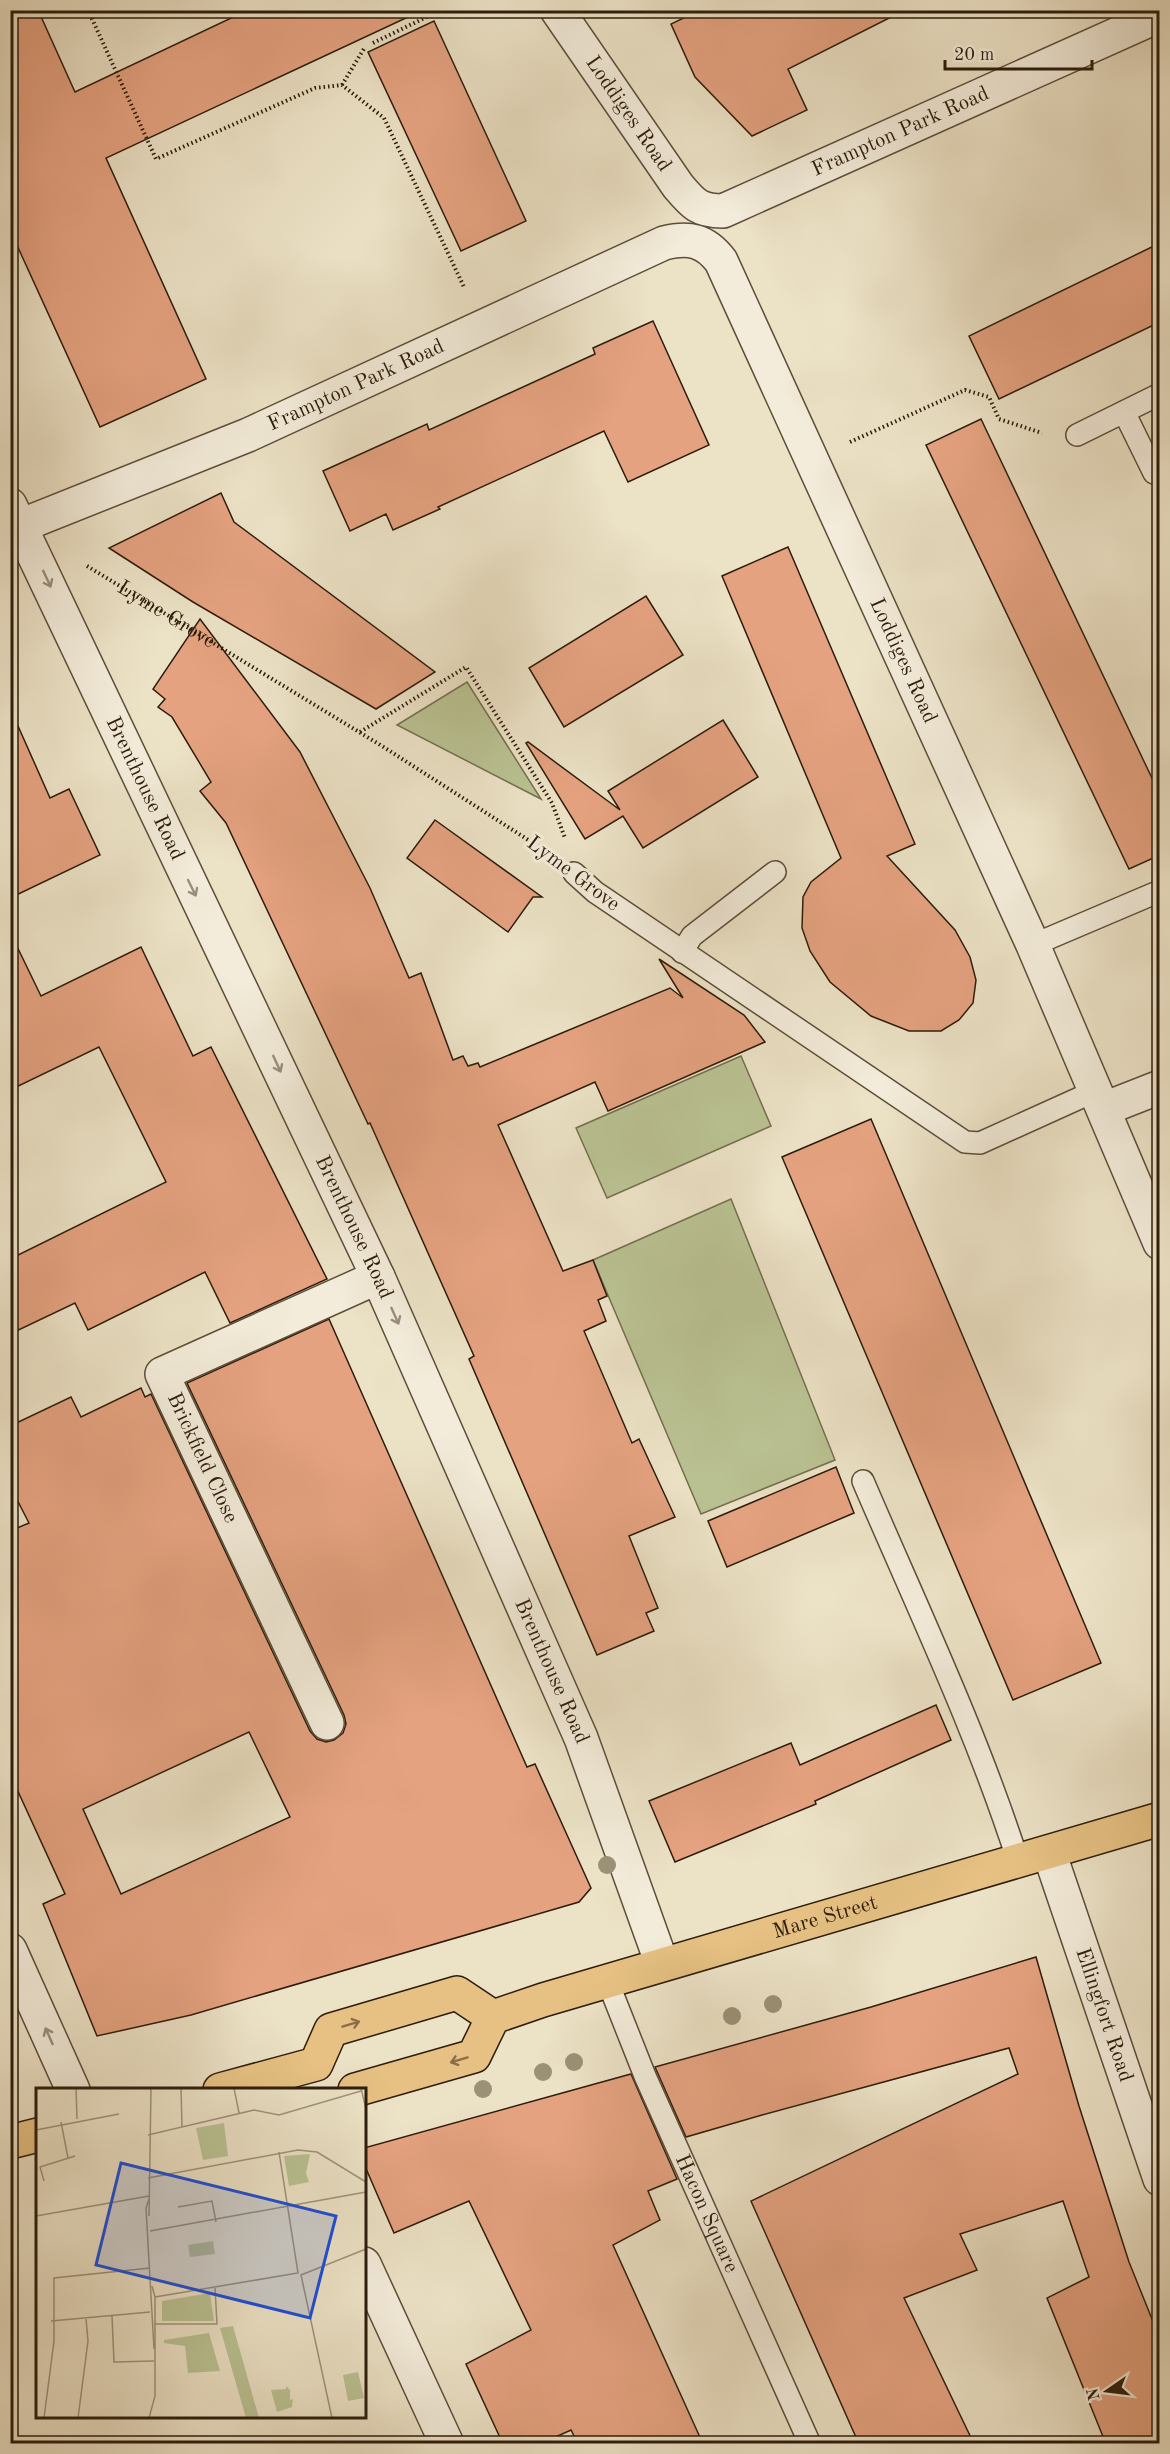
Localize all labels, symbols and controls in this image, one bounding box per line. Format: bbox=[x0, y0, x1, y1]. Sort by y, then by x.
scale bar bbox=[945, 33, 1092, 71]
text: 20 m bbox=[954, 46, 994, 64]
street label: Loddiges Road bbox=[582, 52, 675, 175]
street label: Frampton Park Road bbox=[809, 83, 992, 180]
street label: Frampton Park Road bbox=[264, 336, 447, 435]
one-way arrow bbox=[41, 569, 53, 587]
street label: Lyme Grove bbox=[114, 577, 219, 652]
street label: Loddiges Road bbox=[866, 595, 941, 726]
street label: Brenthouse Road bbox=[102, 713, 188, 863]
street label: Lyme Grove bbox=[523, 832, 623, 916]
one-way arrow bbox=[187, 879, 199, 897]
one-way arrow bbox=[271, 1055, 283, 1073]
street label: Brenthouse Road bbox=[311, 1152, 397, 1302]
one-way arrow bbox=[390, 1307, 402, 1325]
street label: Brickfield Close bbox=[163, 1390, 241, 1526]
street label: Brenthouse Road bbox=[511, 1596, 593, 1747]
street label: Mare Street bbox=[770, 1892, 880, 1942]
street label: Ellingfort Road bbox=[1072, 1945, 1137, 2085]
one-way arrow bbox=[342, 2018, 361, 2029]
one-way arrow bbox=[43, 2027, 54, 2045]
one-way arrow bbox=[450, 2055, 469, 2066]
inset map bbox=[36, 2088, 366, 2418]
street label: Hacon Square bbox=[671, 2151, 742, 2276]
north arrow bbox=[1077, 2361, 1137, 2421]
text: N bbox=[1085, 2386, 1104, 2402]

